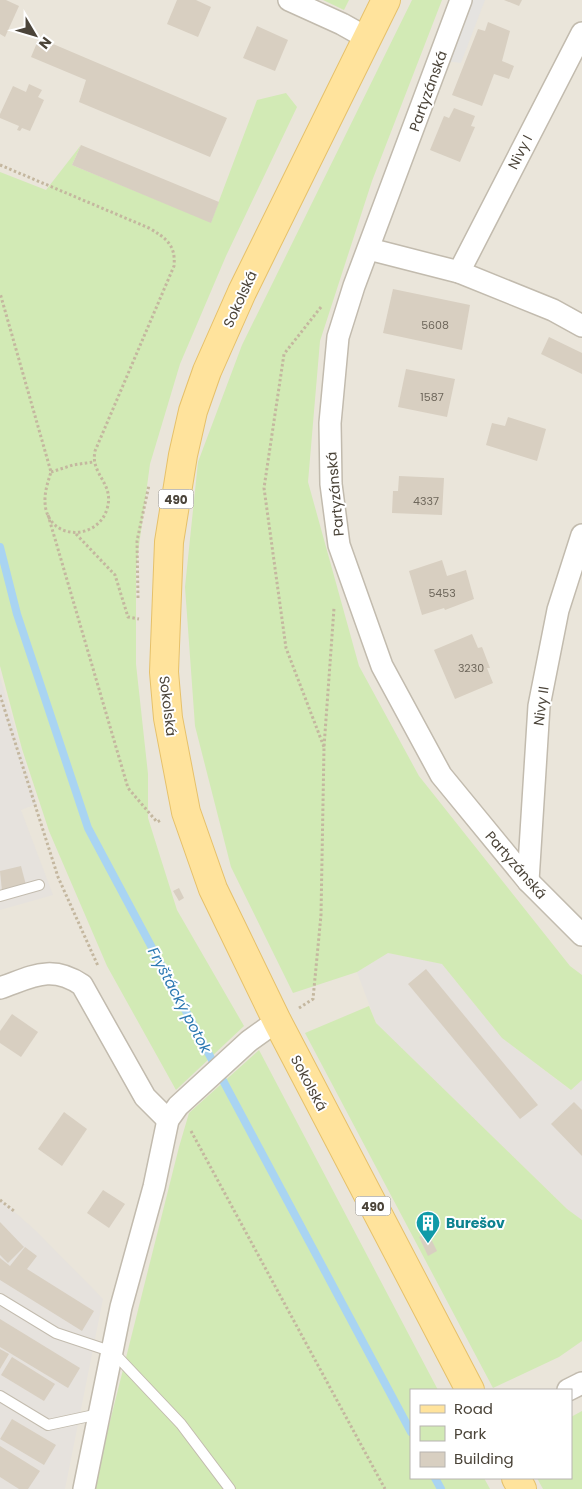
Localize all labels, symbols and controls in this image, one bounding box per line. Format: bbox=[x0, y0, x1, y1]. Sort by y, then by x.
north arrow bbox=[10, 10, 60, 60]
text: N bbox=[34, 33, 56, 53]
street label: Partyzánská bbox=[404, 48, 452, 134]
street label: Nivy I bbox=[503, 131, 537, 173]
street label: Sokolská bbox=[218, 267, 262, 331]
house number: 5608 bbox=[421, 317, 449, 333]
house number: 1587 bbox=[420, 389, 444, 405]
street label: Partyzánská bbox=[321, 451, 349, 537]
road number: 490 bbox=[158, 489, 194, 508]
house number: 4337 bbox=[413, 493, 439, 509]
house number: 5453 bbox=[428, 585, 456, 601]
house number: 3230 bbox=[458, 660, 484, 676]
street label: Sokolská bbox=[154, 675, 182, 737]
street label: Nivy II bbox=[528, 685, 554, 727]
street label: Partyzánská bbox=[481, 827, 551, 903]
water label: Fryštácký potok bbox=[143, 943, 217, 1058]
street label: Sokolská bbox=[286, 1051, 332, 1115]
road number: 490 bbox=[356, 1196, 390, 1216]
building icon: Burešov bbox=[415, 1210, 441, 1244]
place label: Burešov bbox=[446, 1213, 505, 1233]
legend bbox=[410, 1389, 572, 1479]
text: Road bbox=[454, 1398, 493, 1419]
text: Park bbox=[454, 1423, 486, 1444]
text: Building bbox=[454, 1448, 514, 1469]

